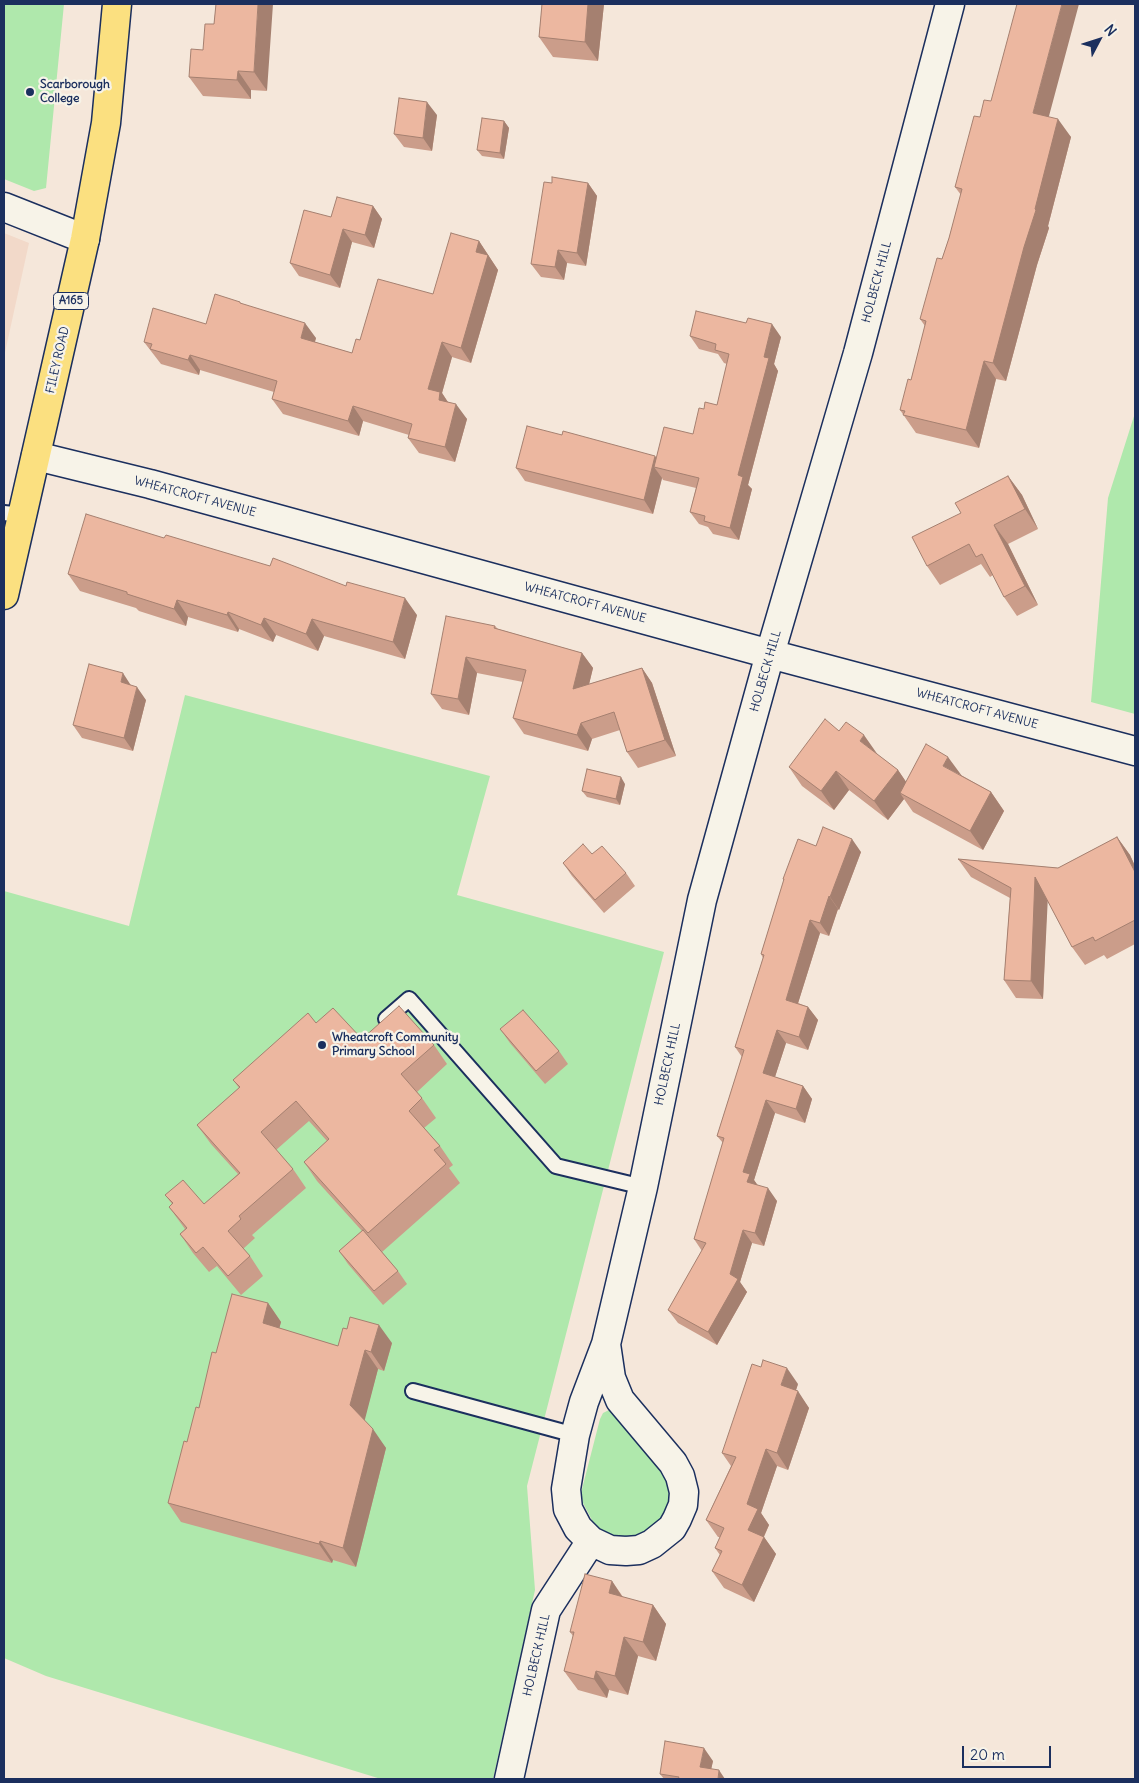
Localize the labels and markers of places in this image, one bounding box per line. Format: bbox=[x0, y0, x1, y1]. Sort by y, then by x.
place label: Scarborough College bbox=[40, 78, 110, 106]
marker: Scarborough College bbox=[24, 86, 36, 98]
place label: Wheatcroft Community Primary School bbox=[332, 1031, 459, 1059]
marker: Wheatcroft Community Primary School bbox=[316, 1039, 328, 1051]

